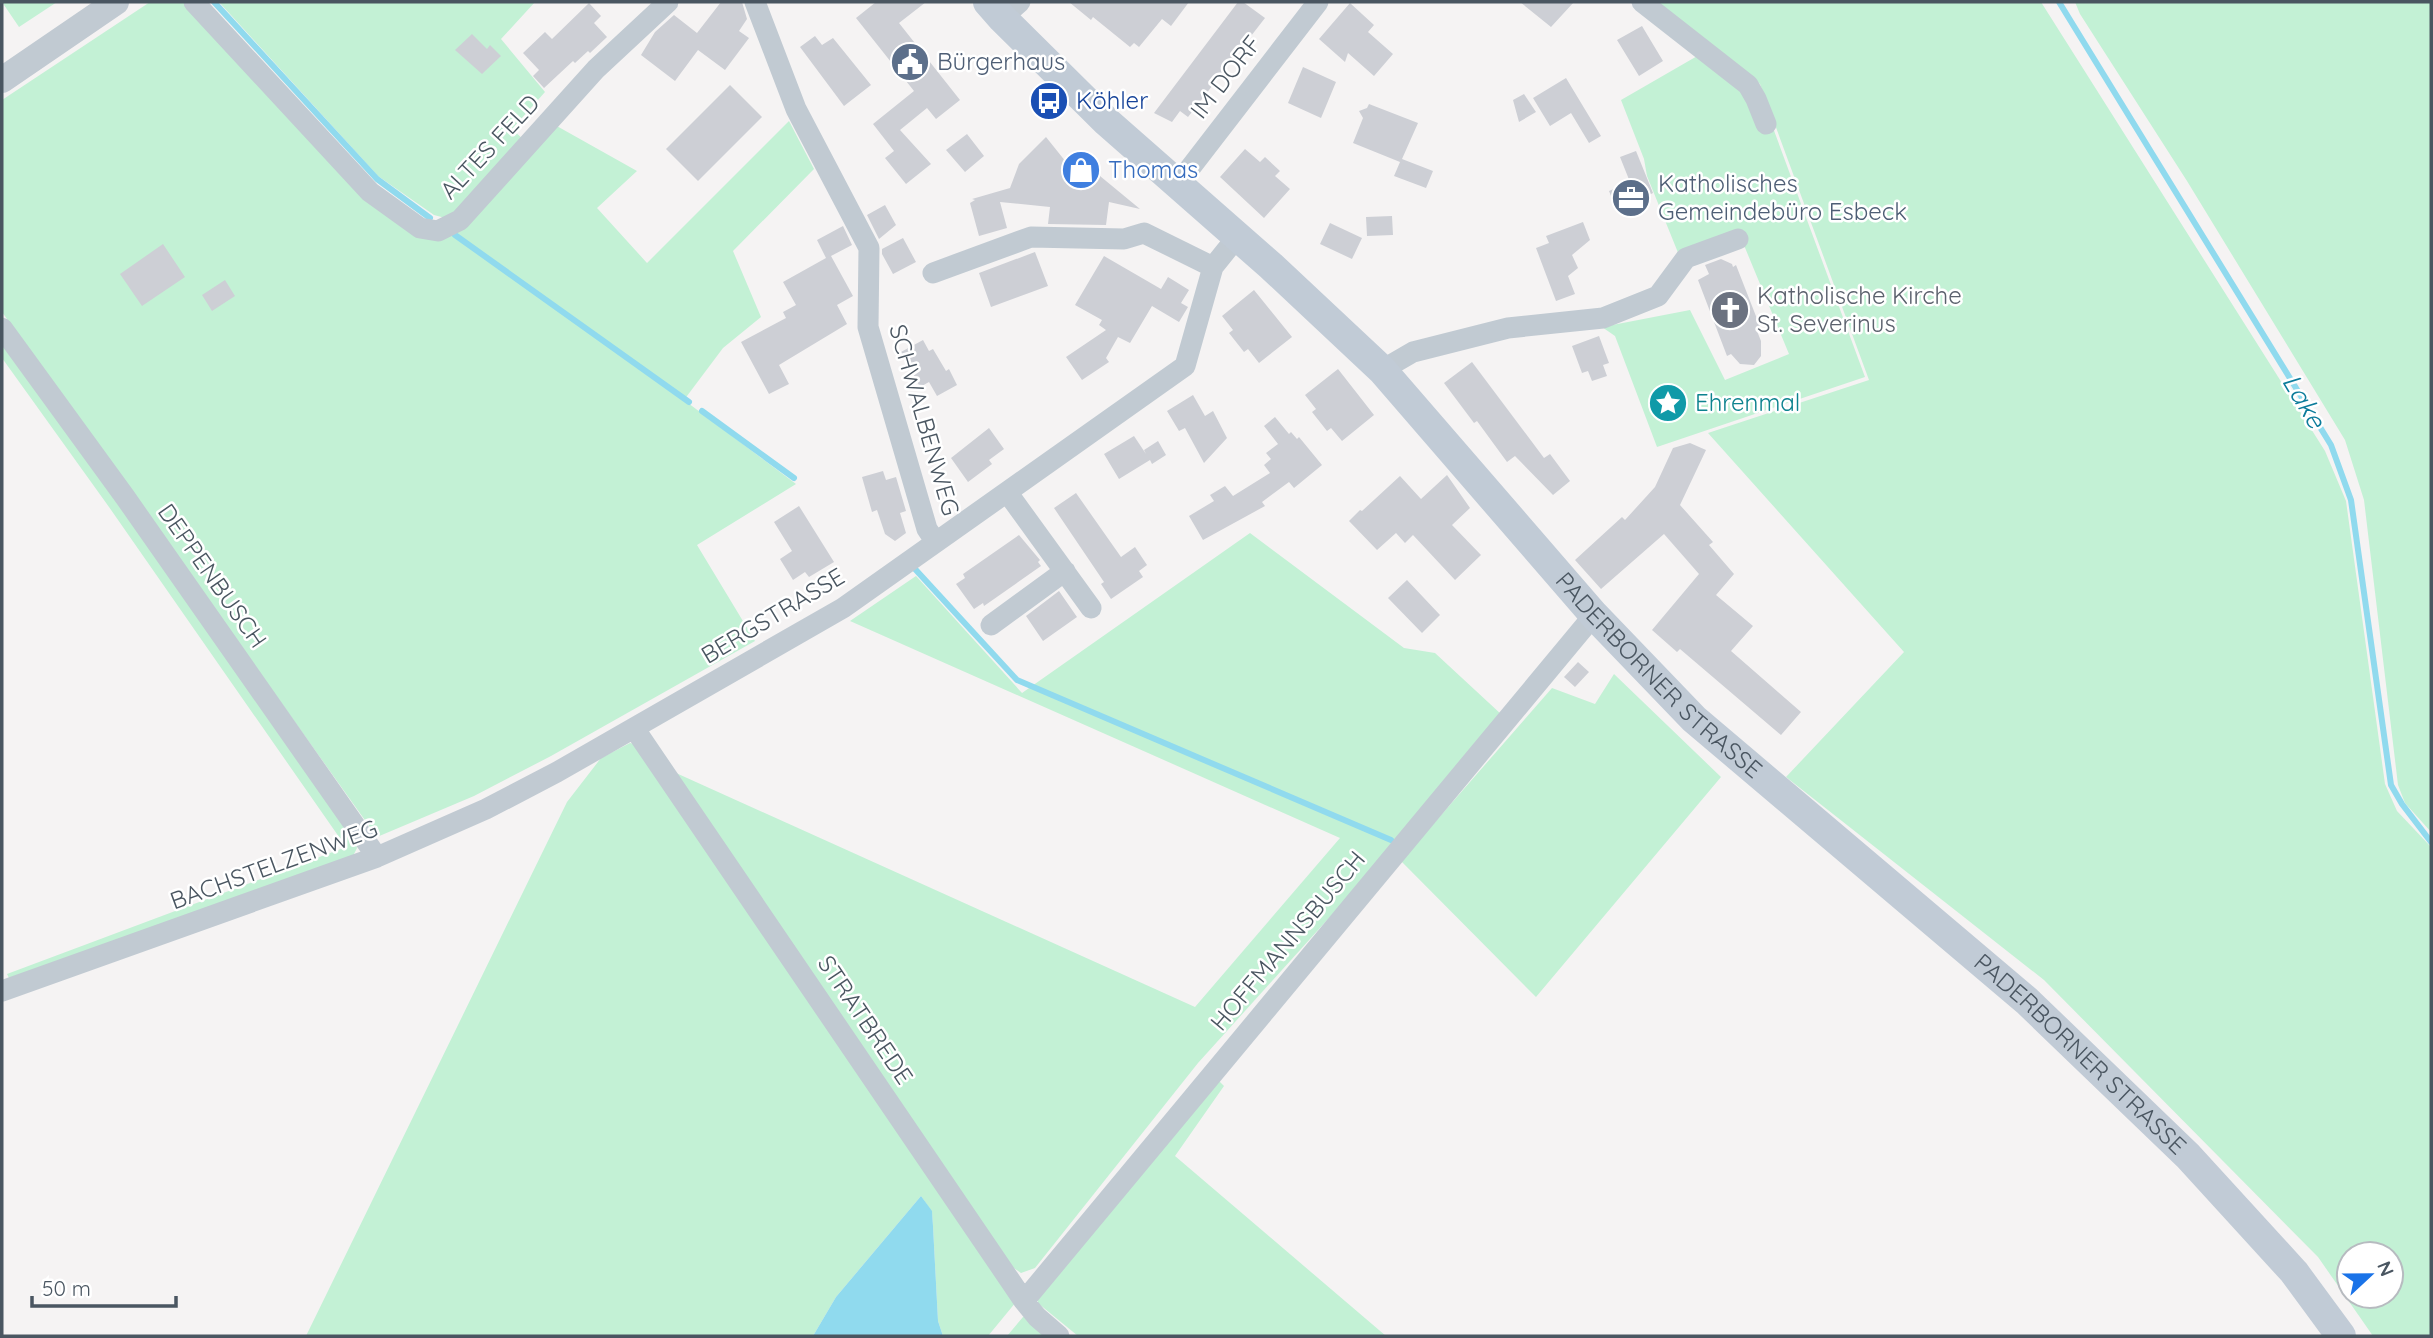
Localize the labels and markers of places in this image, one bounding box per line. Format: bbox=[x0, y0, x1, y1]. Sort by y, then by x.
public building icon: Bürgerhaus bbox=[889, 41, 931, 83]
place label: Bürgerhaus bbox=[937, 46, 1065, 76]
bus stop icon: Köhler bbox=[1028, 80, 1070, 122]
place label: Köhler bbox=[1076, 85, 1148, 115]
shop icon: Thomas bbox=[1060, 149, 1102, 191]
place label: Thomas bbox=[1108, 154, 1198, 184]
place label: Katholisches Gemeindebüro Esbeck bbox=[1658, 168, 1907, 226]
office icon: Katholisches Gemeindebüro Esbeck bbox=[1610, 177, 1652, 219]
place label: Katholische Kirche St. Severinus bbox=[1757, 280, 1962, 338]
church icon: Katholische Kirche St. Severinus bbox=[1709, 289, 1751, 331]
place icon: Ehrenmal bbox=[1647, 382, 1689, 424]
place label: Ehrenmal bbox=[1695, 387, 1800, 417]

